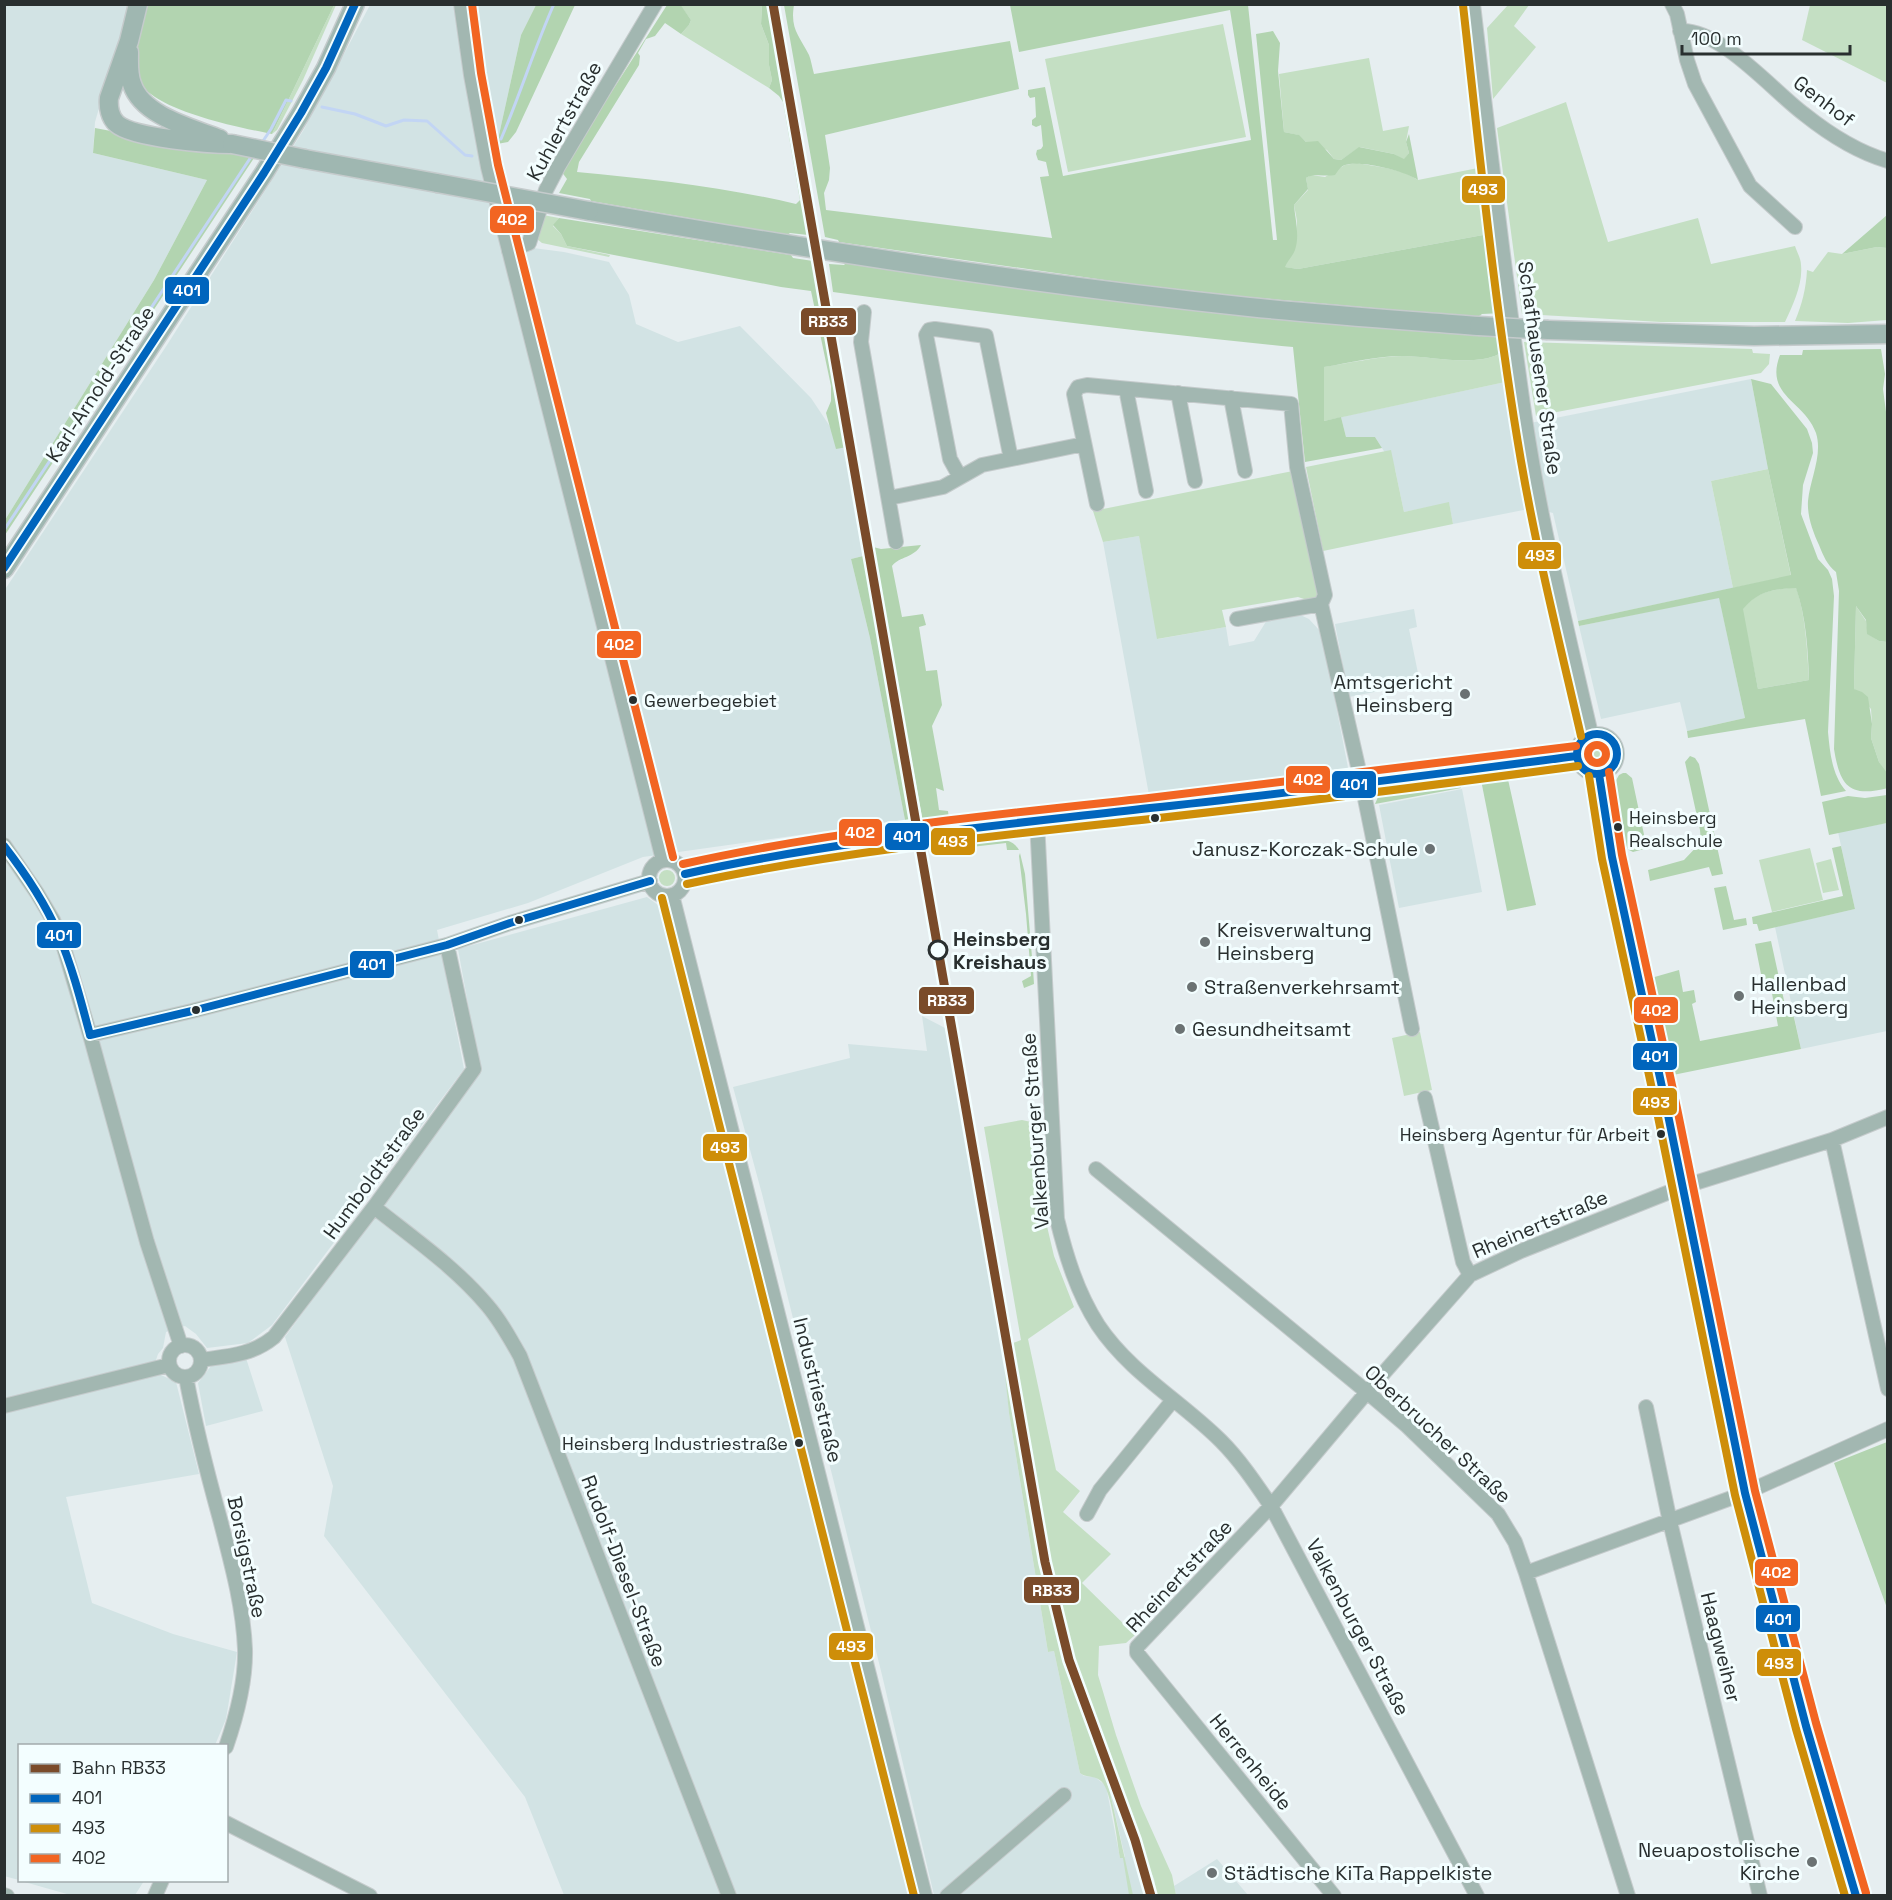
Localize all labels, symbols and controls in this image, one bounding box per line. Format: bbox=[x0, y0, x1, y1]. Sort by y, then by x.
scale bar bbox=[1682, 18, 1850, 56]
text: 100 m bbox=[1691, 27, 1742, 50]
street label: Kuhlertstraße bbox=[520, 57, 608, 185]
street label: Genhof bbox=[1788, 69, 1860, 133]
line badge: 493 bbox=[1461, 175, 1506, 204]
text: 493 bbox=[1468, 179, 1498, 200]
line badge: 402 bbox=[489, 205, 535, 234]
text: 402 bbox=[497, 209, 527, 230]
street label: Schafhausener Straße bbox=[1512, 259, 1568, 477]
line badge: 401 bbox=[164, 276, 210, 305]
text: 401 bbox=[173, 280, 201, 301]
street label: Karl-Arnold-Straße bbox=[40, 301, 160, 467]
line badge: RB33 bbox=[800, 307, 857, 336]
text: RB33 bbox=[808, 311, 848, 332]
line badge: 493 bbox=[1517, 541, 1562, 570]
text: 493 bbox=[1525, 545, 1555, 566]
line badge: 402 bbox=[596, 630, 642, 659]
text: 402 bbox=[604, 634, 634, 655]
place label: Amtsgericht Heinsberg bbox=[1333, 669, 1453, 718]
marker: Amtsgericht Heinsberg bbox=[1458, 687, 1472, 701]
place label: Gewerbegebiet bbox=[644, 689, 777, 712]
marker: Gewerbegebiet bbox=[627, 694, 639, 706]
line badge: 402 bbox=[1285, 765, 1331, 794]
text: 402 bbox=[1293, 769, 1323, 790]
line badge: 401 bbox=[1331, 770, 1377, 799]
text: 401 bbox=[1340, 774, 1368, 795]
place label: Heinsberg Realschule bbox=[1629, 806, 1723, 852]
unlabelled marker bbox=[1149, 812, 1161, 824]
line badge: 402 bbox=[838, 818, 883, 847]
marker: Heinsberg Realschule bbox=[1612, 821, 1624, 833]
text: 402 bbox=[845, 822, 875, 843]
line badge: 401 bbox=[884, 822, 930, 851]
text: 401 bbox=[893, 826, 921, 847]
line badge: 493 bbox=[930, 827, 976, 856]
text: 493 bbox=[938, 831, 968, 852]
place label: Janusz-Korczak-Schule bbox=[1192, 836, 1418, 862]
marker: Janusz-Korczak-Schule bbox=[1423, 842, 1437, 856]
unlabelled marker bbox=[513, 914, 525, 926]
place label: Kreisverwaltung Heinsberg bbox=[1217, 917, 1372, 966]
line badge: 401 bbox=[36, 921, 82, 949]
text: 401 bbox=[45, 925, 73, 946]
place label: Heinsberg Kreishaus bbox=[953, 926, 1050, 975]
marker: Kreisverwaltung Heinsberg bbox=[1198, 935, 1212, 949]
marker: Heinsberg Kreishaus bbox=[928, 940, 948, 960]
line badge: 401 bbox=[349, 950, 395, 979]
text: 401 bbox=[358, 954, 386, 975]
place label: Hallenbad Heinsberg bbox=[1751, 971, 1848, 1020]
place label: Straßenverkehrsamt bbox=[1204, 974, 1400, 1000]
marker: Straßenverkehrsamt bbox=[1185, 980, 1199, 994]
line badge: RB33 bbox=[918, 986, 975, 1015]
marker: Hallenbad Heinsberg bbox=[1732, 989, 1746, 1003]
text: RB33 bbox=[927, 990, 967, 1011]
line badge: 402 bbox=[1633, 996, 1679, 1024]
text: 402 bbox=[1641, 1000, 1671, 1021]
unlabelled marker bbox=[190, 1004, 202, 1016]
place label: Gesundheitsamt bbox=[1192, 1016, 1351, 1042]
marker: Gesundheitsamt bbox=[1173, 1022, 1187, 1036]
street label: Valkenburger Straße bbox=[1015, 1032, 1055, 1230]
line badge: 401 bbox=[1632, 1042, 1678, 1071]
text: 401 bbox=[1641, 1046, 1669, 1067]
line badge: 493 bbox=[1632, 1087, 1678, 1116]
text: 493 bbox=[1640, 1092, 1670, 1113]
street label: Humboldtstraße bbox=[317, 1102, 431, 1244]
place label: Heinsberg Agentur für Arbeit bbox=[1400, 1123, 1650, 1146]
marker: Heinsberg Agentur für Arbeit bbox=[1655, 1128, 1667, 1140]
line badge: 493 bbox=[702, 1133, 748, 1162]
text: 493 bbox=[710, 1137, 740, 1158]
street label: Rheinertstraße bbox=[1468, 1184, 1612, 1264]
street label: Industriestraße bbox=[787, 1315, 849, 1465]
street label: Oberbrucher Straße bbox=[1359, 1359, 1517, 1509]
place label: Heinsberg Industriestraße bbox=[562, 1432, 788, 1455]
marker: Heinsberg Industriestraße bbox=[793, 1437, 805, 1449]
street label: Rudolf-Diesel-Straße bbox=[575, 1471, 673, 1671]
street label: Borsigstraße bbox=[221, 1494, 273, 1620]
street label: Rheinertstraße bbox=[1120, 1514, 1238, 1638]
street label: Valkenburger Straße bbox=[1300, 1534, 1416, 1720]
line badge: 402 bbox=[1754, 1558, 1799, 1587]
text: 402 bbox=[1761, 1562, 1791, 1583]
line badge: RB33 bbox=[1023, 1576, 1080, 1604]
text: RB33 bbox=[1032, 1580, 1072, 1601]
street label: Haagweiher bbox=[1695, 1589, 1747, 1705]
line badge: 401 bbox=[1755, 1604, 1801, 1633]
text: 401 bbox=[1764, 1609, 1792, 1630]
line badge: 493 bbox=[828, 1632, 874, 1661]
text: 493 bbox=[836, 1636, 866, 1657]
line badge: 493 bbox=[1756, 1648, 1802, 1677]
text: 493 bbox=[1764, 1653, 1794, 1674]
street label: Herrenheide bbox=[1204, 1708, 1298, 1816]
legend bbox=[18, 1744, 228, 1882]
text: Bahn RB33 bbox=[72, 1756, 166, 1779]
text: 401 bbox=[72, 1786, 102, 1809]
text: 493 bbox=[72, 1816, 105, 1839]
place label: Neuapostolische Kirche bbox=[1638, 1837, 1800, 1886]
text: 402 bbox=[72, 1846, 106, 1869]
marker: Neuapostolische Kirche bbox=[1805, 1855, 1819, 1869]
place label: Städtische KiTa Rappelkiste bbox=[1224, 1860, 1492, 1886]
marker: Städtische KiTa Rappelkiste bbox=[1205, 1866, 1219, 1880]

